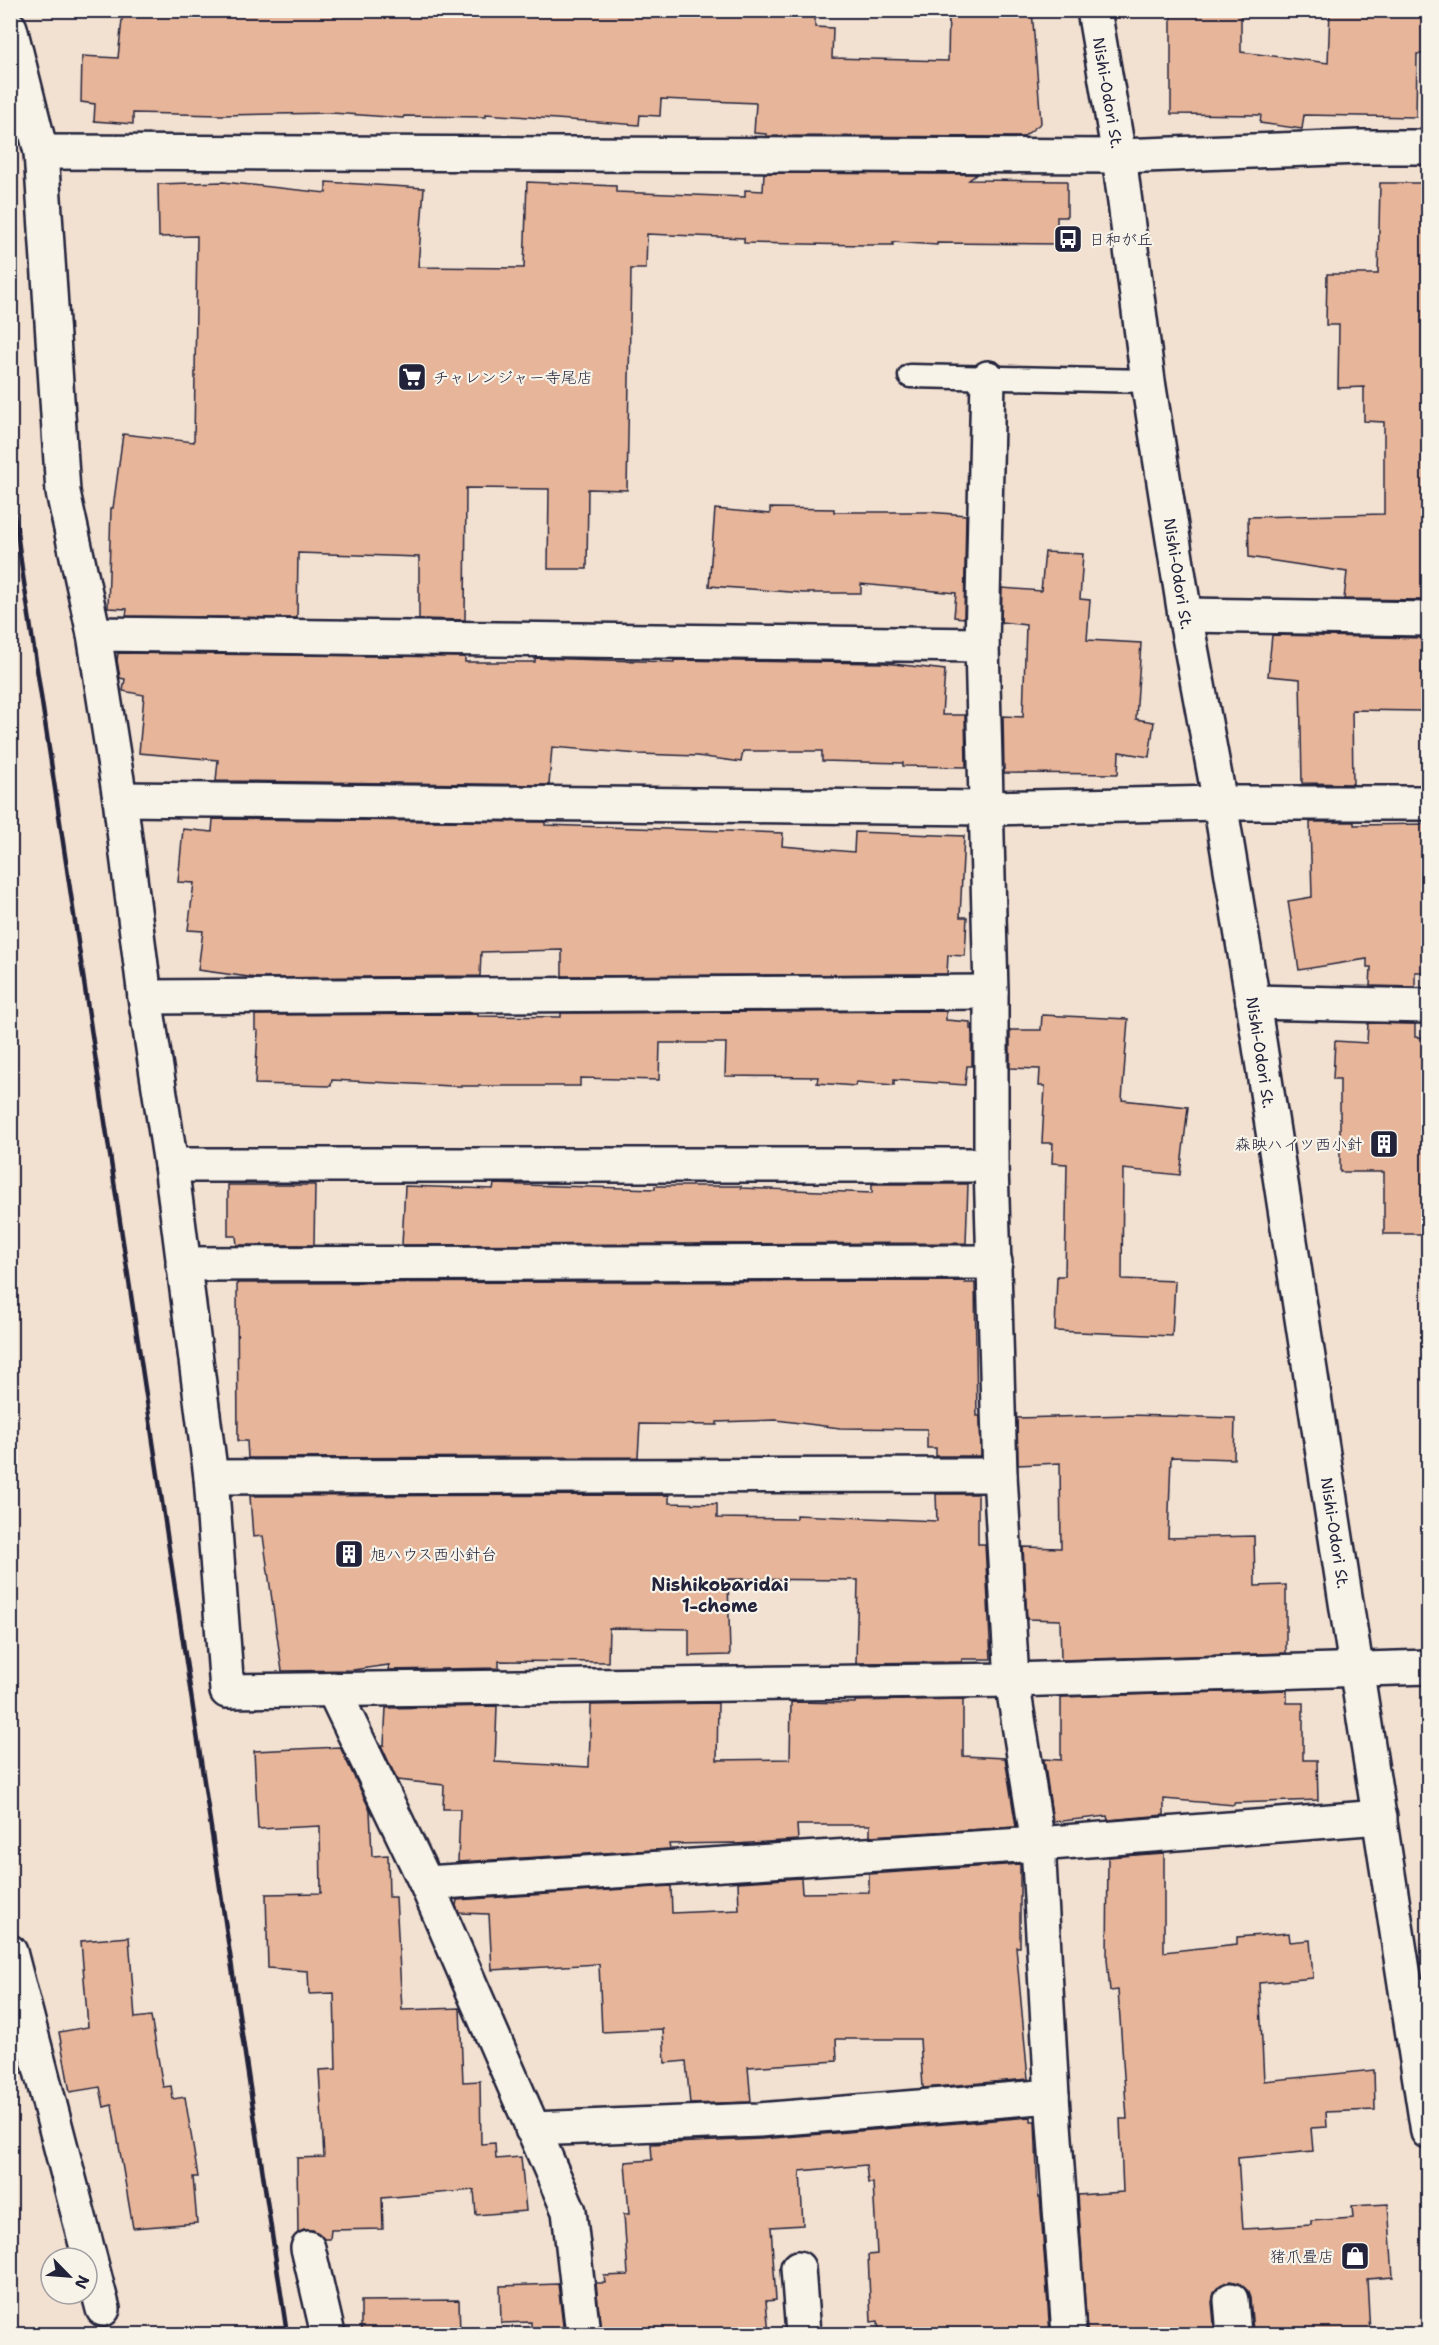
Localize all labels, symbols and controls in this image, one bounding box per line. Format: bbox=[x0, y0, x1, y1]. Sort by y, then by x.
street label: Nishi-Odori St. bbox=[1088, 36, 1128, 150]
bus stop icon: 日和が丘 bbox=[1052, 223, 1084, 255]
place label: 日和が丘 bbox=[1089, 229, 1153, 250]
supermarket icon: チャレンジャー寺尾店 bbox=[396, 361, 428, 393]
place label: チャレンジャー寺尾店 bbox=[433, 367, 593, 388]
street label: Nishi-Odori St. bbox=[1159, 516, 1197, 631]
street label: Nishi-Odori St. bbox=[1241, 995, 1279, 1110]
building icon: 森映ハイツ西小針 bbox=[1368, 1128, 1400, 1160]
place label: 森映ハイツ西小針 bbox=[1235, 1134, 1363, 1155]
street label: Nishi-Odori St. bbox=[1316, 1476, 1354, 1590]
building icon: 旭ハウス西小針台 bbox=[333, 1538, 365, 1570]
place label: 旭ハウス西小針台 bbox=[370, 1544, 497, 1565]
district label: Nishikobaridai 1-chome bbox=[651, 1573, 789, 1618]
shop icon: 猪爪畳店 bbox=[1339, 2240, 1371, 2272]
north arrow bbox=[39, 2246, 99, 2306]
place label: 猪爪畳店 bbox=[1270, 2246, 1334, 2267]
text: N bbox=[70, 2272, 94, 2292]

